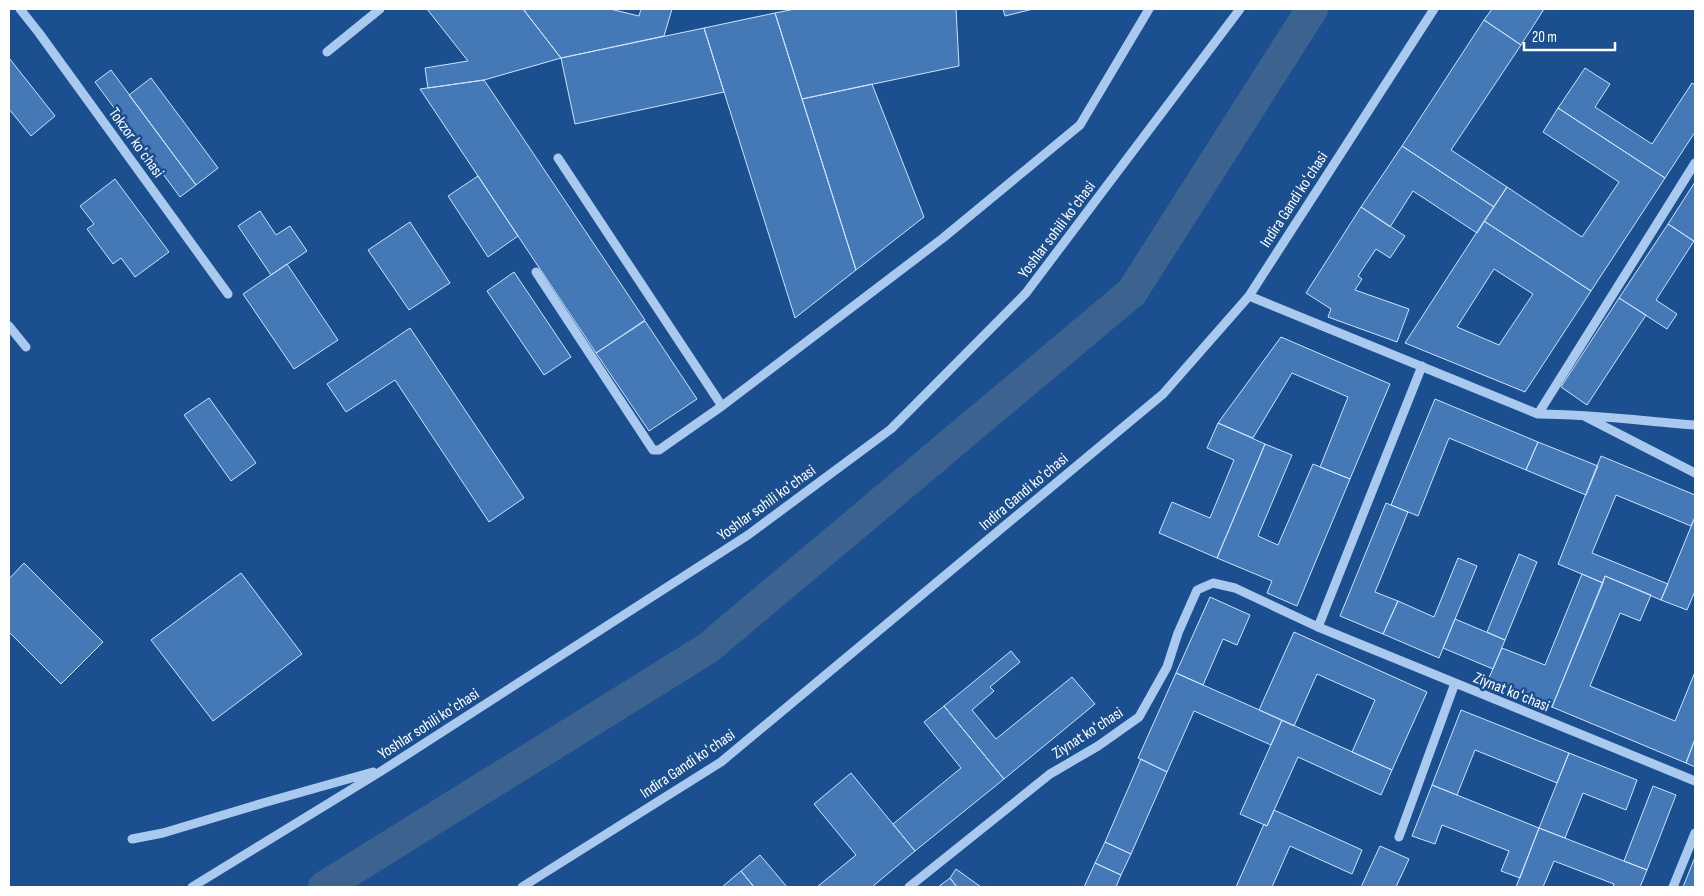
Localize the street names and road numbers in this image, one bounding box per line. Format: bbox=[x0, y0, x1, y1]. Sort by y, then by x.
street label: Tokzor koʻchasi bbox=[104, 104, 167, 182]
street label: Indira Gandi koʻchasi bbox=[1256, 148, 1332, 251]
street label: Yoshlar sohili koʻchasi bbox=[1015, 178, 1100, 282]
street label: Indira Gandi koʻchasi bbox=[976, 449, 1072, 535]
street label: Yoshlar sohili koʻchasi bbox=[714, 461, 820, 545]
street label: Ziynat koʻchasi bbox=[1471, 669, 1552, 716]
street label: Yoshlar sohili koʻchasi bbox=[375, 685, 483, 764]
street label: Ziynat koʻchasi bbox=[1049, 703, 1127, 763]
street label: Indira Gandi koʻchasi bbox=[637, 726, 739, 803]

